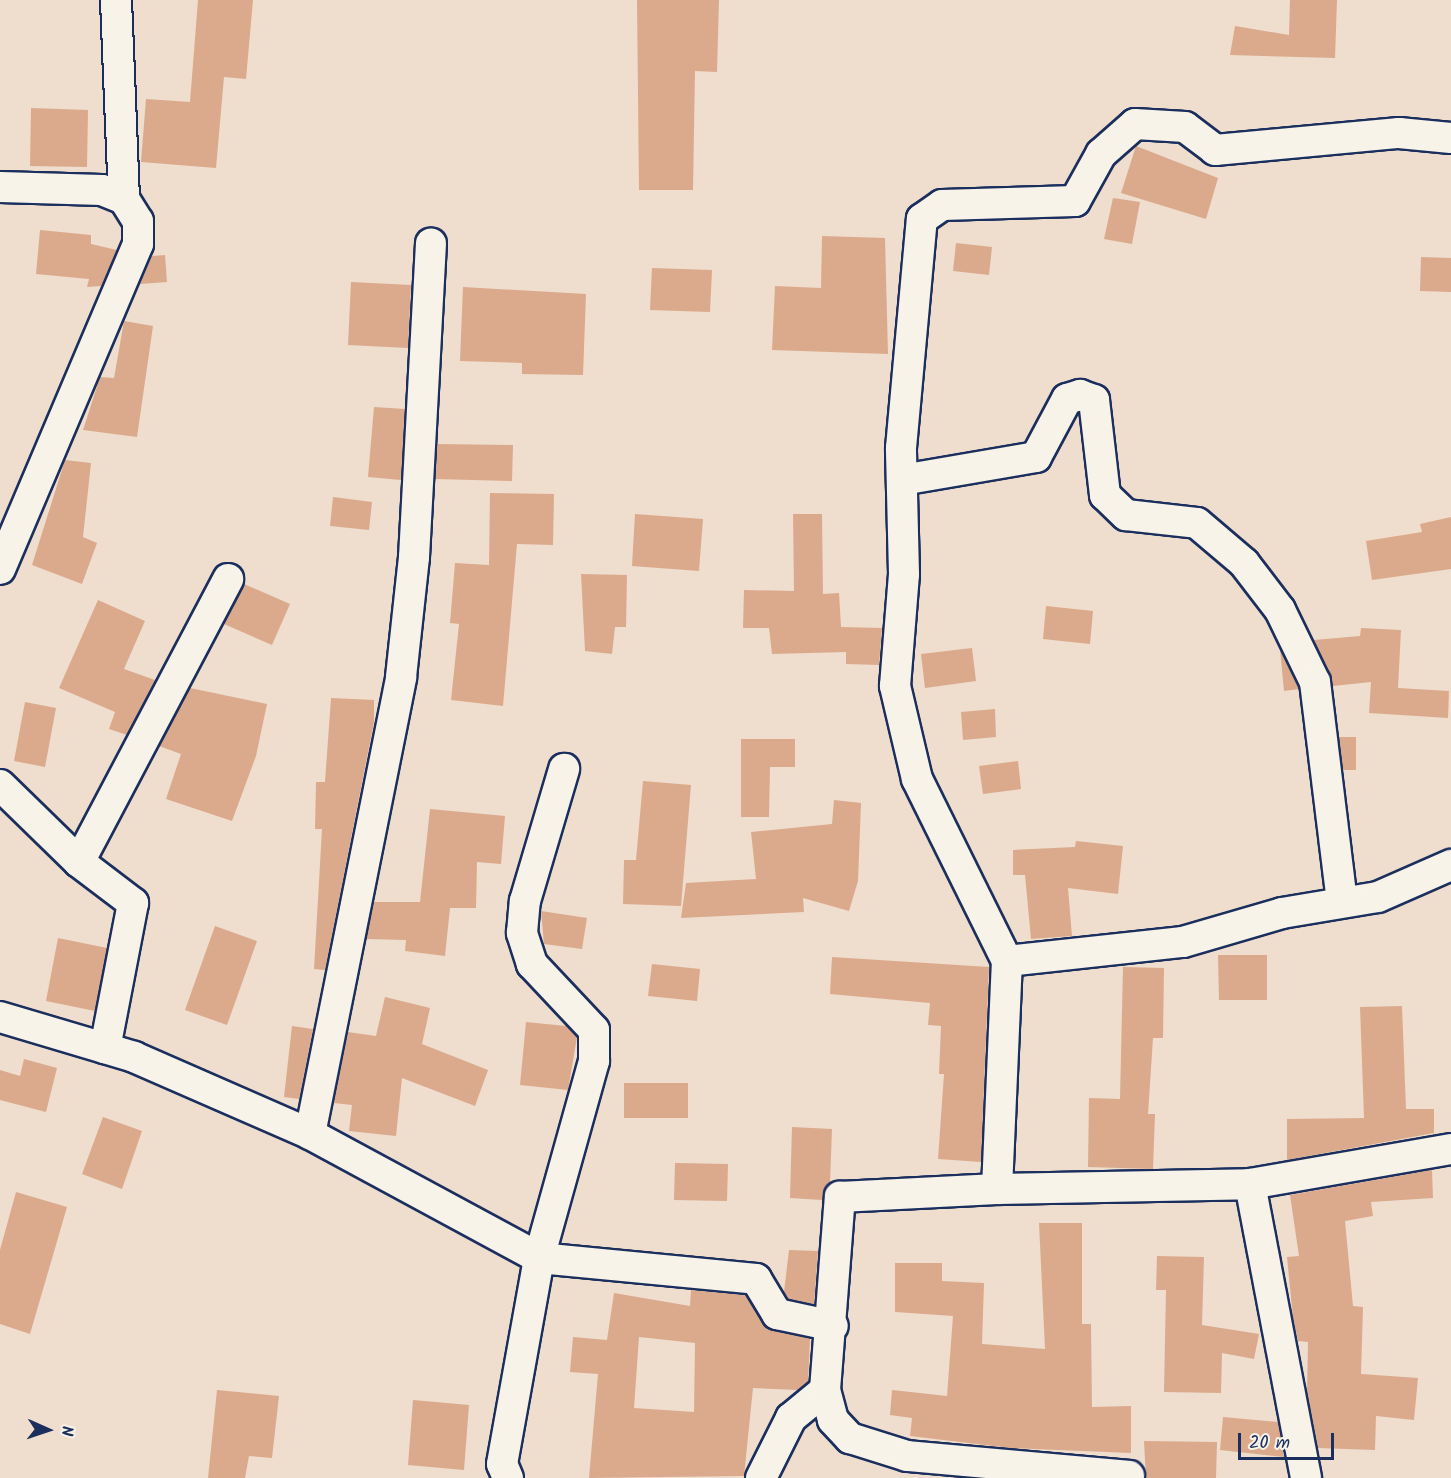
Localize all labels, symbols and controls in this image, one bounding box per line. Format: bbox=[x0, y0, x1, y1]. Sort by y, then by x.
north arrow bbox=[18, 1400, 78, 1460]
scale bar bbox=[1241, 1421, 1337, 1459]
text: N bbox=[54, 1425, 79, 1437]
text: 20 m bbox=[1249, 1429, 1290, 1458]

